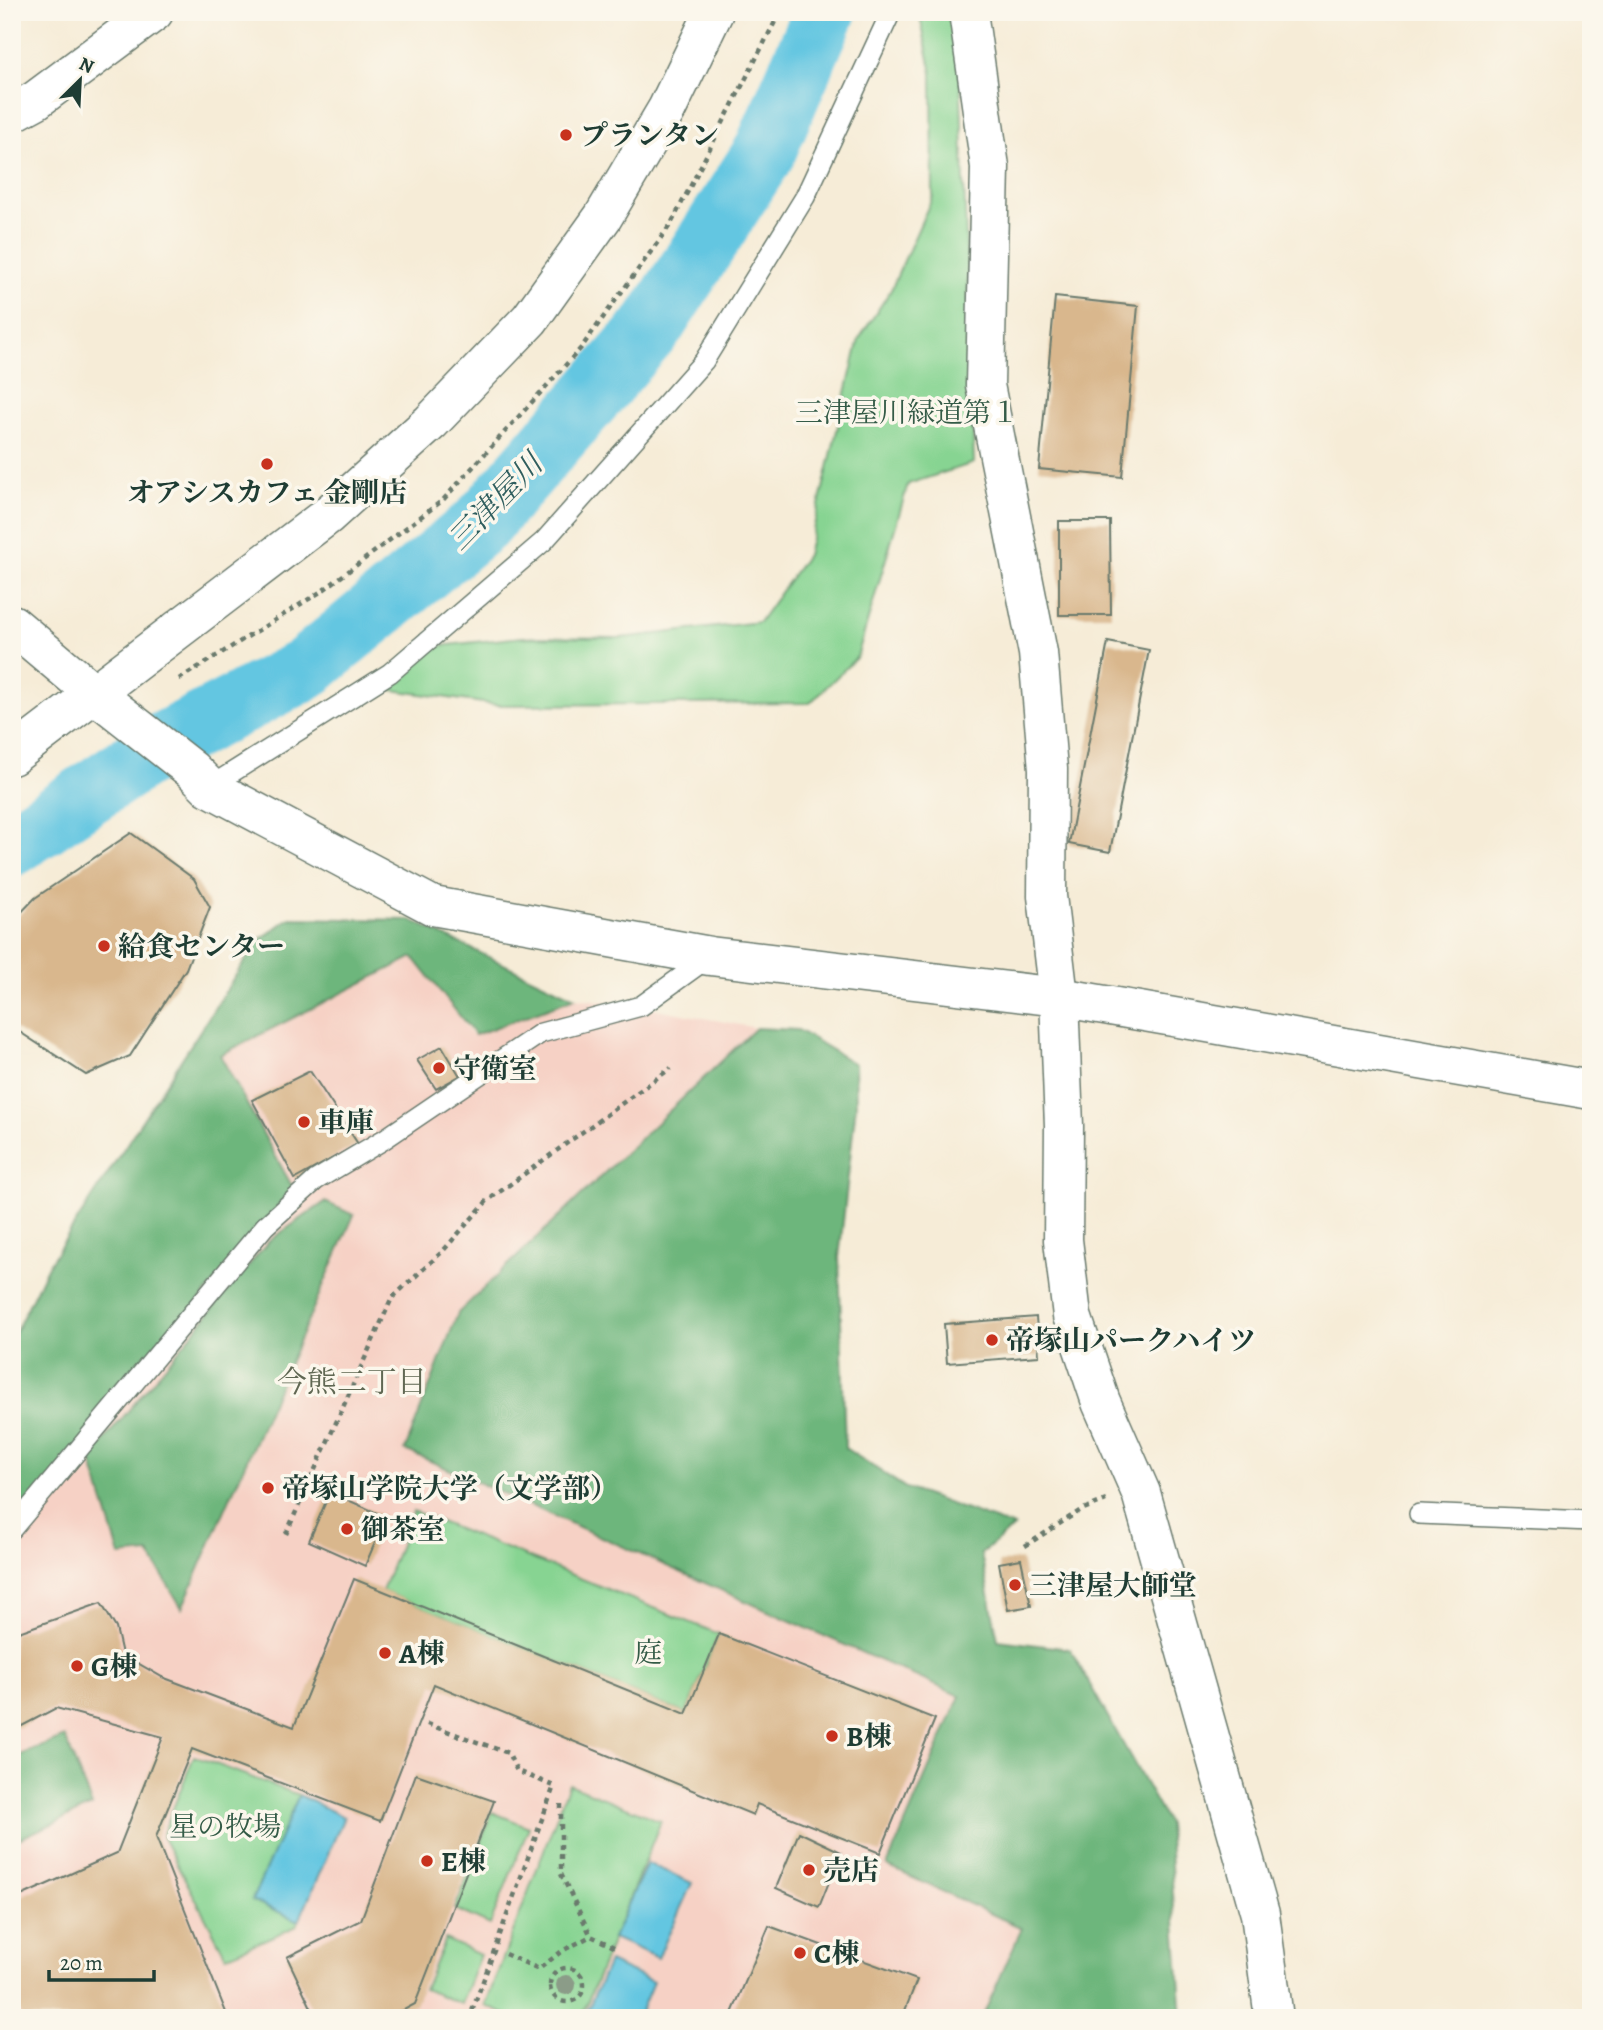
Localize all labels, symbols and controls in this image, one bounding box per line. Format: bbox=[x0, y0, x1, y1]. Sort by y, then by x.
north arrow bbox=[46, 46, 116, 116]
text: N bbox=[75, 51, 98, 80]
place label: プランタン bbox=[580, 117, 719, 155]
marker: プランタン bbox=[558, 127, 574, 143]
park label: 三津屋川緑道第１ bbox=[795, 394, 1019, 432]
water label: 三津屋川 bbox=[439, 443, 553, 559]
marker: オアシスカフェ 金剛店 bbox=[259, 456, 275, 472]
place label: オアシスカフェ 金剛店 bbox=[127, 474, 407, 512]
place label: 給食センター bbox=[118, 928, 285, 966]
marker: 給食センター bbox=[96, 938, 112, 954]
place label: 守衛室 bbox=[453, 1050, 537, 1088]
marker: 守衛室 bbox=[431, 1060, 447, 1076]
place label: 車庫 bbox=[318, 1104, 374, 1142]
marker: 車庫 bbox=[296, 1114, 312, 1130]
place label: 帝塚山パークハイツ bbox=[1006, 1322, 1256, 1360]
marker: 帝塚山パークハイツ bbox=[984, 1332, 1000, 1348]
district label: 今熊二丁目 bbox=[277, 1362, 427, 1402]
place label: 帝塚山学院大学（文学部） bbox=[282, 1470, 618, 1508]
marker: 帝塚山学院大学（文学部） bbox=[260, 1480, 276, 1496]
place label: 御茶室 bbox=[361, 1511, 445, 1549]
marker: 御茶室 bbox=[339, 1521, 355, 1537]
place label: 三津屋大師堂 bbox=[1029, 1567, 1197, 1605]
marker: 三津屋大師堂 bbox=[1007, 1577, 1023, 1593]
park label: 庭 bbox=[634, 1634, 662, 1672]
place label: A棟 bbox=[398, 1635, 445, 1673]
marker: A棟 bbox=[377, 1645, 393, 1661]
place label: G棟 bbox=[91, 1648, 137, 1686]
marker: G棟 bbox=[69, 1658, 85, 1674]
place label: B棟 bbox=[846, 1718, 892, 1756]
marker: B棟 bbox=[824, 1728, 840, 1744]
park label: 星の牧場 bbox=[169, 1808, 281, 1846]
place label: E棟 bbox=[441, 1843, 486, 1881]
place label: 売店 bbox=[823, 1852, 879, 1890]
marker: E棟 bbox=[419, 1853, 435, 1869]
marker: 売店 bbox=[801, 1862, 817, 1878]
place label: C棟 bbox=[814, 1935, 859, 1973]
scale bar bbox=[49, 1939, 154, 1983]
marker: C棟 bbox=[792, 1945, 808, 1961]
text: 20 m bbox=[60, 1949, 103, 1977]

